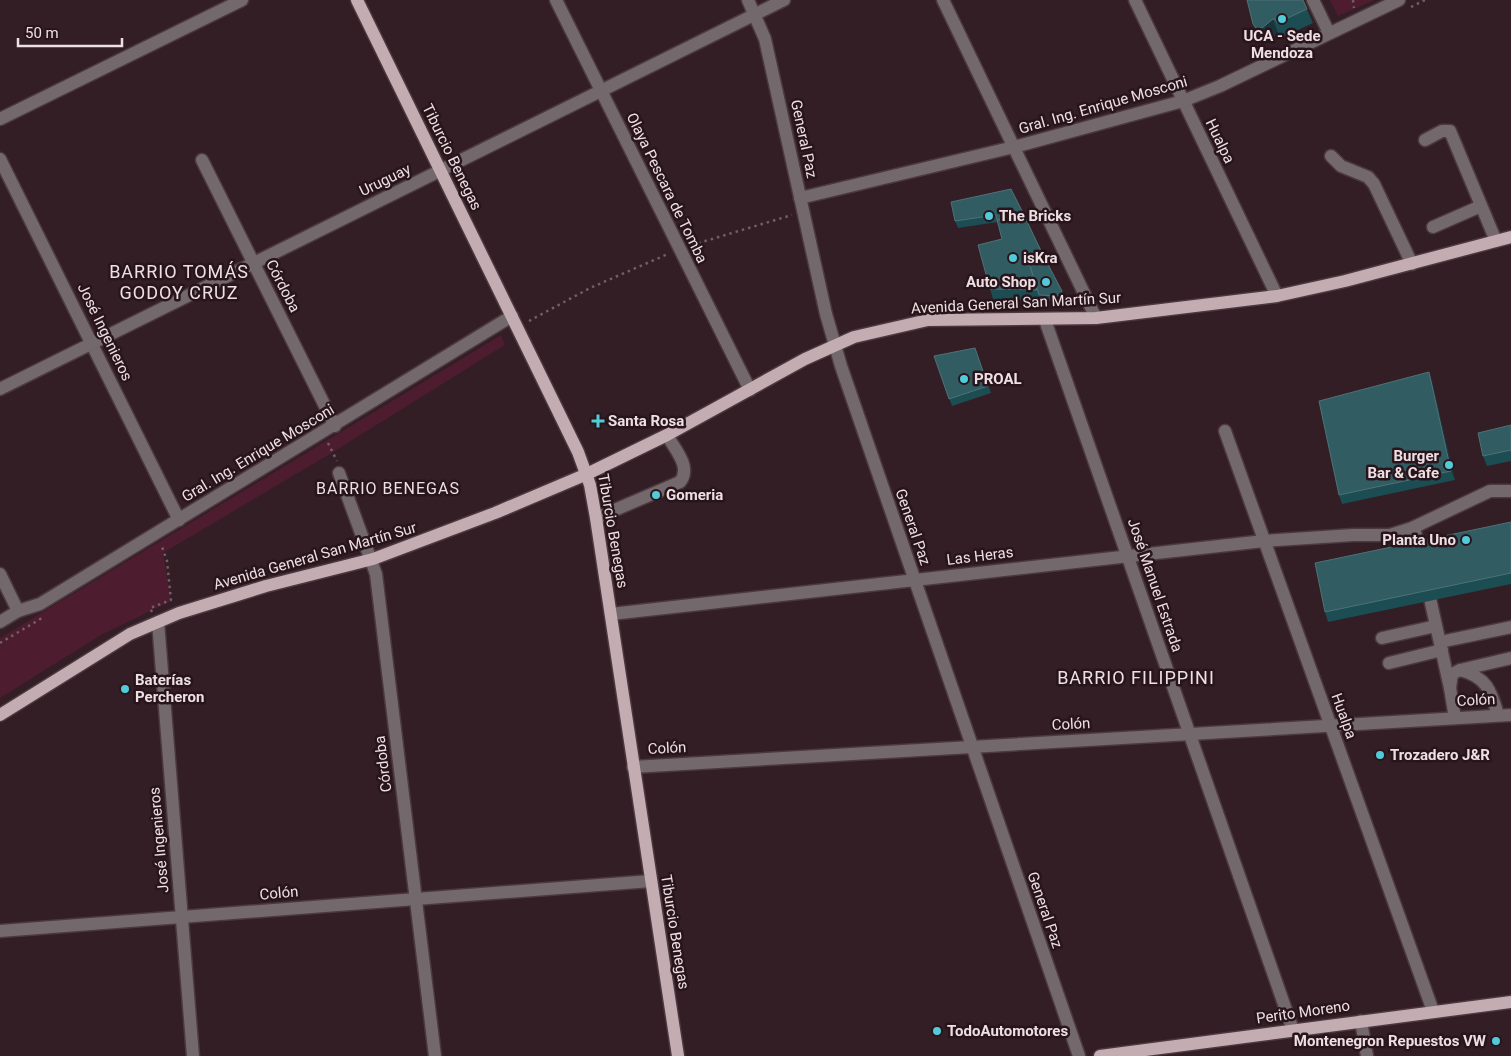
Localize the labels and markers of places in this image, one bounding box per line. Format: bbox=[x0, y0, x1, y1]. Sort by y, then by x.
marker: UCA - Sede Mendoza bbox=[1276, 13, 1288, 25]
place label: UCA - Sede Mendoza bbox=[1243, 27, 1321, 62]
place label: The Bricks bbox=[999, 207, 1071, 225]
marker: The Bricks bbox=[983, 210, 995, 222]
place label: isKra bbox=[1023, 249, 1058, 267]
marker: isKra bbox=[1007, 252, 1019, 264]
place label: Auto Shop bbox=[966, 273, 1036, 291]
marker: Auto Shop bbox=[1040, 276, 1052, 288]
place label: PROAL bbox=[974, 370, 1022, 388]
marker: PROAL bbox=[958, 373, 970, 385]
place label: Santa Rosa bbox=[608, 412, 684, 430]
marker: Santa Rosa bbox=[592, 415, 604, 427]
place label: Burger Bar & Cafe bbox=[1367, 447, 1439, 482]
marker: Burger Bar & Cafe bbox=[1443, 459, 1455, 471]
place label: Gomeria bbox=[666, 486, 723, 504]
marker: Gomeria bbox=[650, 489, 662, 501]
place label: Planta Uno bbox=[1382, 531, 1456, 549]
marker: Planta Uno bbox=[1460, 534, 1472, 546]
place label: Baterías Percheron bbox=[135, 671, 205, 706]
marker: Baterías Percheron bbox=[119, 683, 131, 695]
place label: Trozadero J&R bbox=[1390, 746, 1490, 764]
marker: Trozadero J&R bbox=[1374, 749, 1386, 761]
place label: TodoAutomotores bbox=[947, 1022, 1068, 1040]
marker: TodoAutomotores bbox=[931, 1025, 943, 1037]
place label: Montenegron Repuestos VW bbox=[1294, 1032, 1486, 1050]
marker: Montenegron Repuestos VW bbox=[1490, 1035, 1502, 1047]

